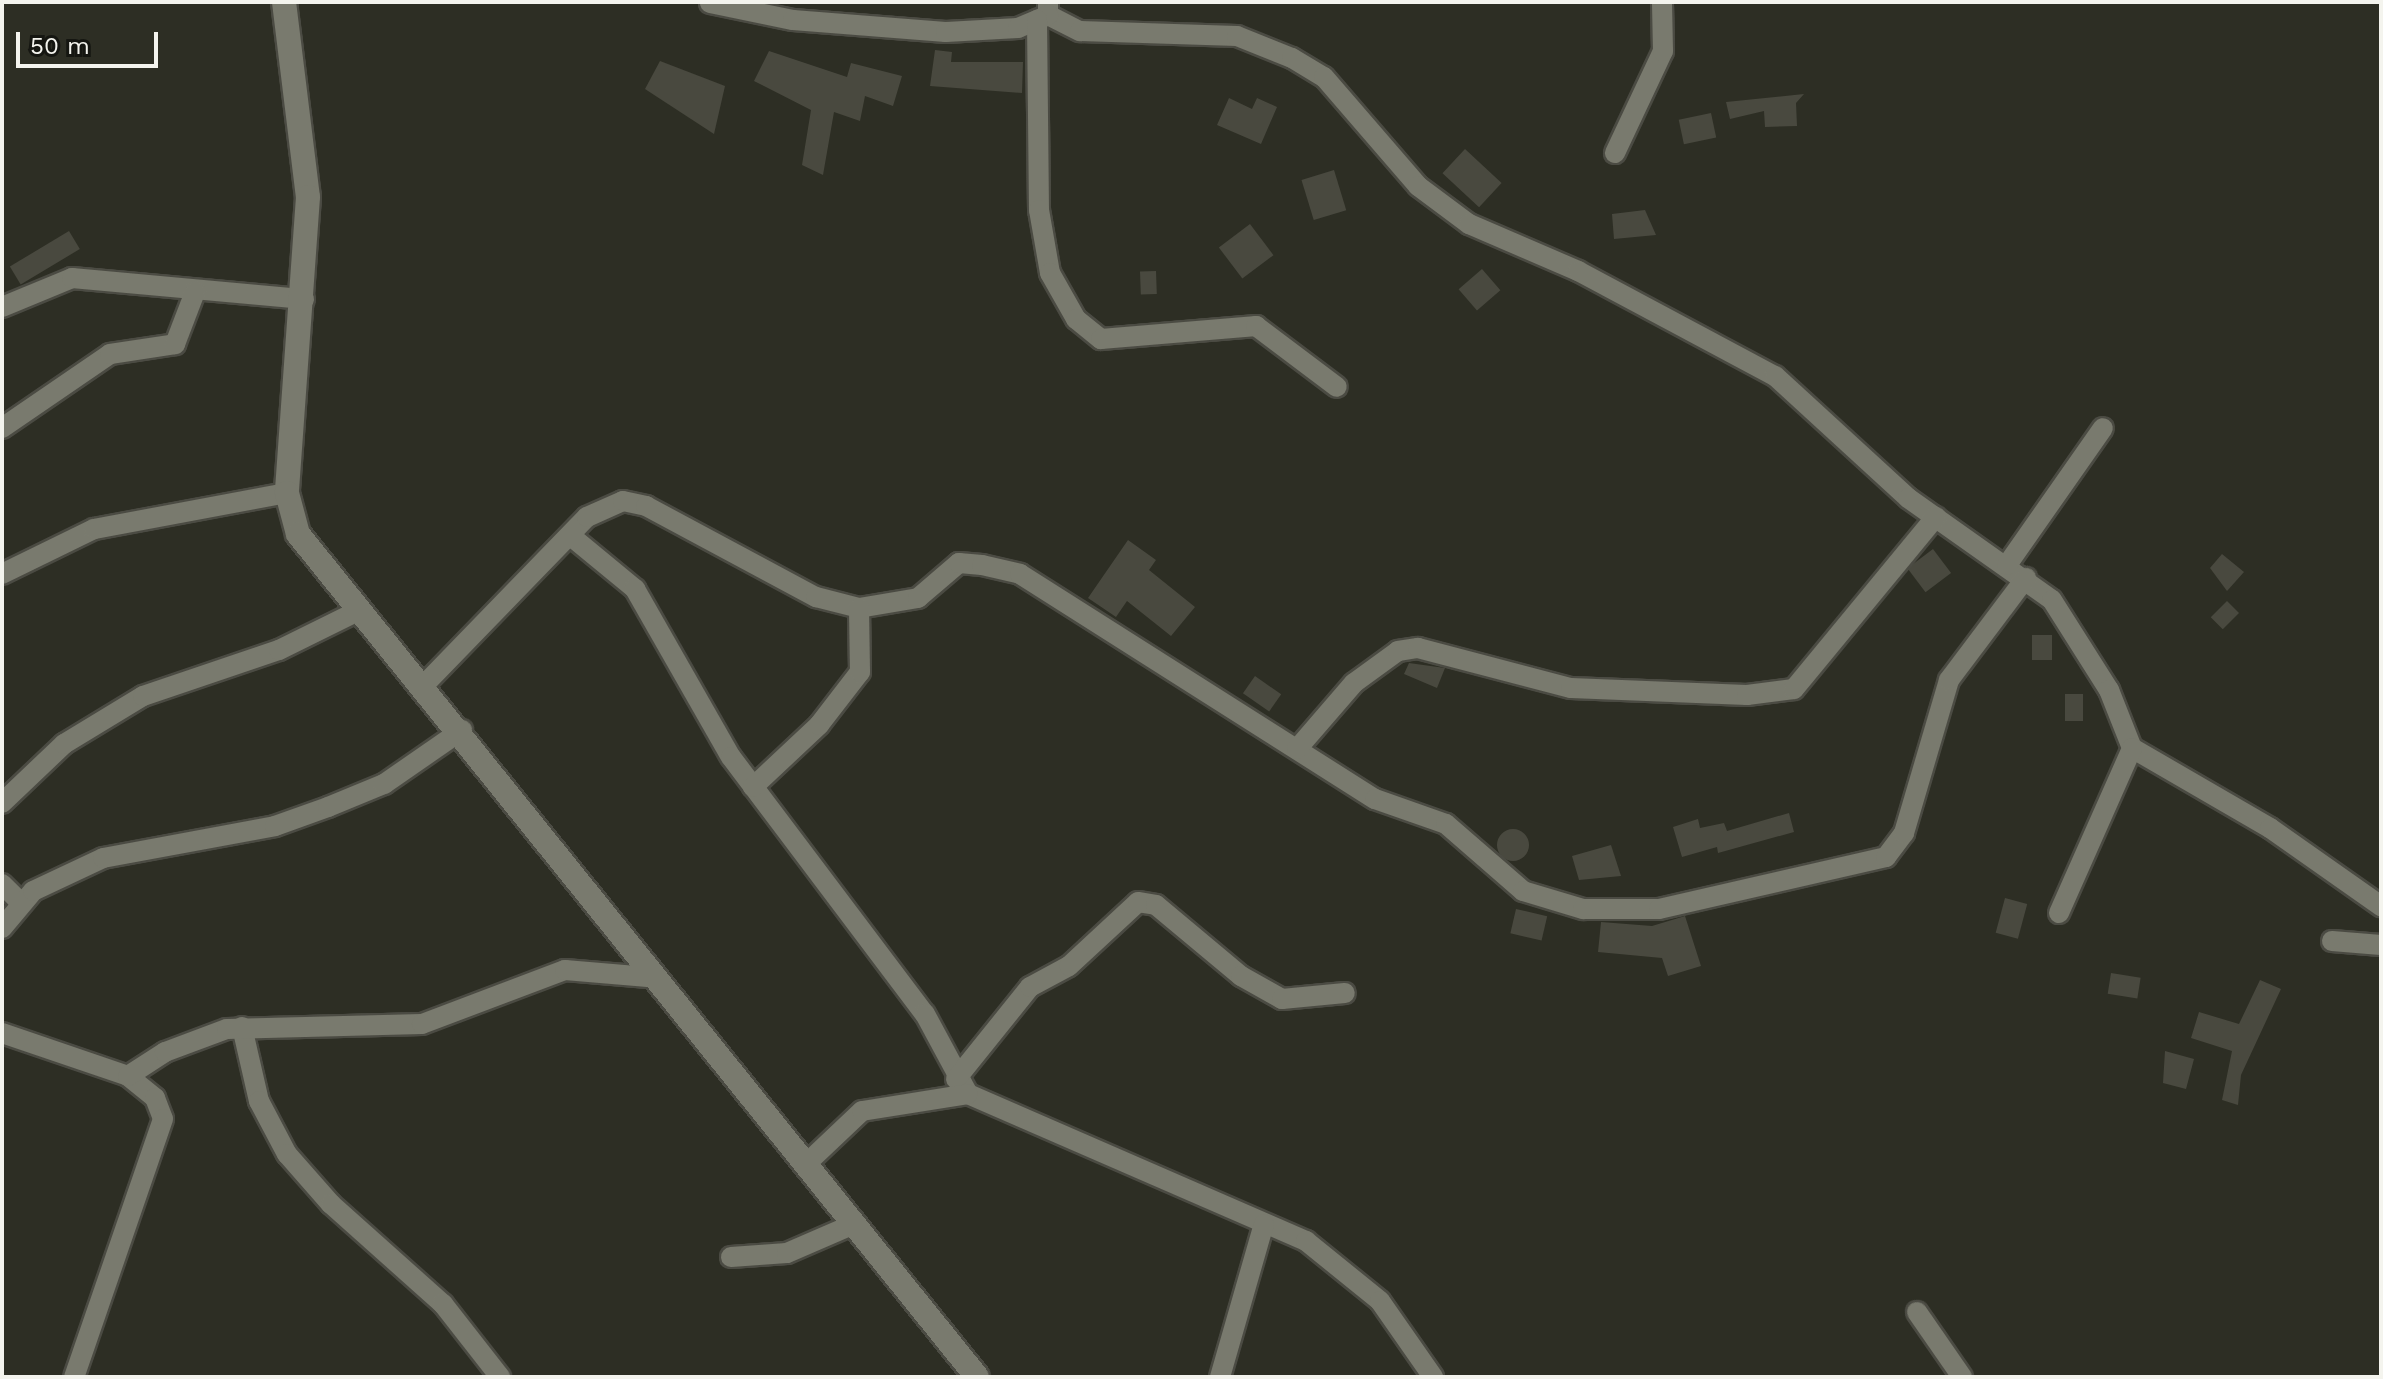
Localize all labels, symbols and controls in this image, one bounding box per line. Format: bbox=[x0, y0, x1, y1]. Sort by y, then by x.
scale bar bbox=[20, 16, 162, 66]
text: 50 m bbox=[30, 32, 90, 60]

